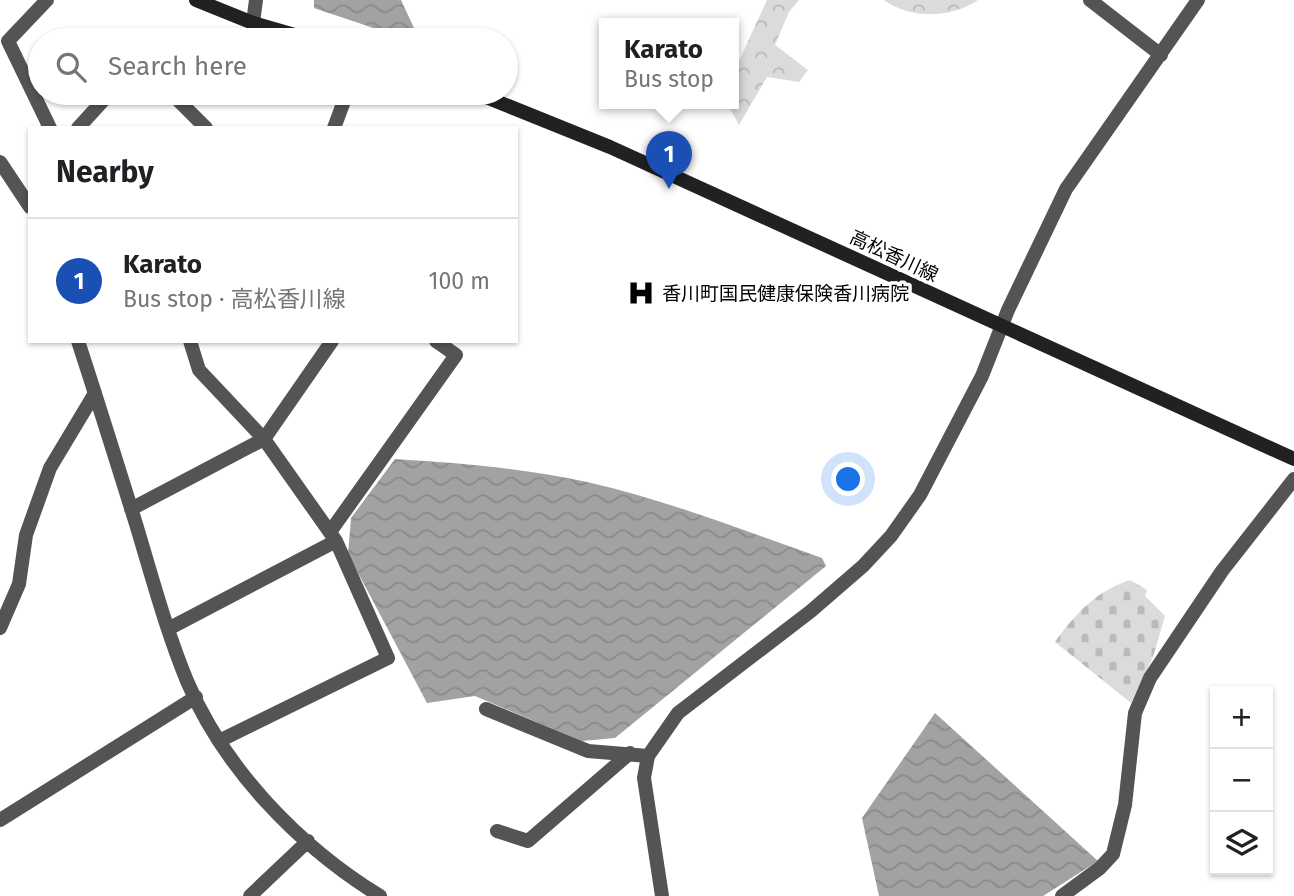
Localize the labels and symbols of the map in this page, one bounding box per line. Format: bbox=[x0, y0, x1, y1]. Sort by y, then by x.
pin: 1 bbox=[646, 131, 692, 189]
street label: 高松香川線 bbox=[846, 225, 942, 287]
hospital icon: 香川町国民健康保険香川病院 bbox=[626, 278, 656, 308]
place label: 香川町国民健康保険香川病院 bbox=[662, 282, 909, 305]
your location bbox=[831, 462, 865, 496]

